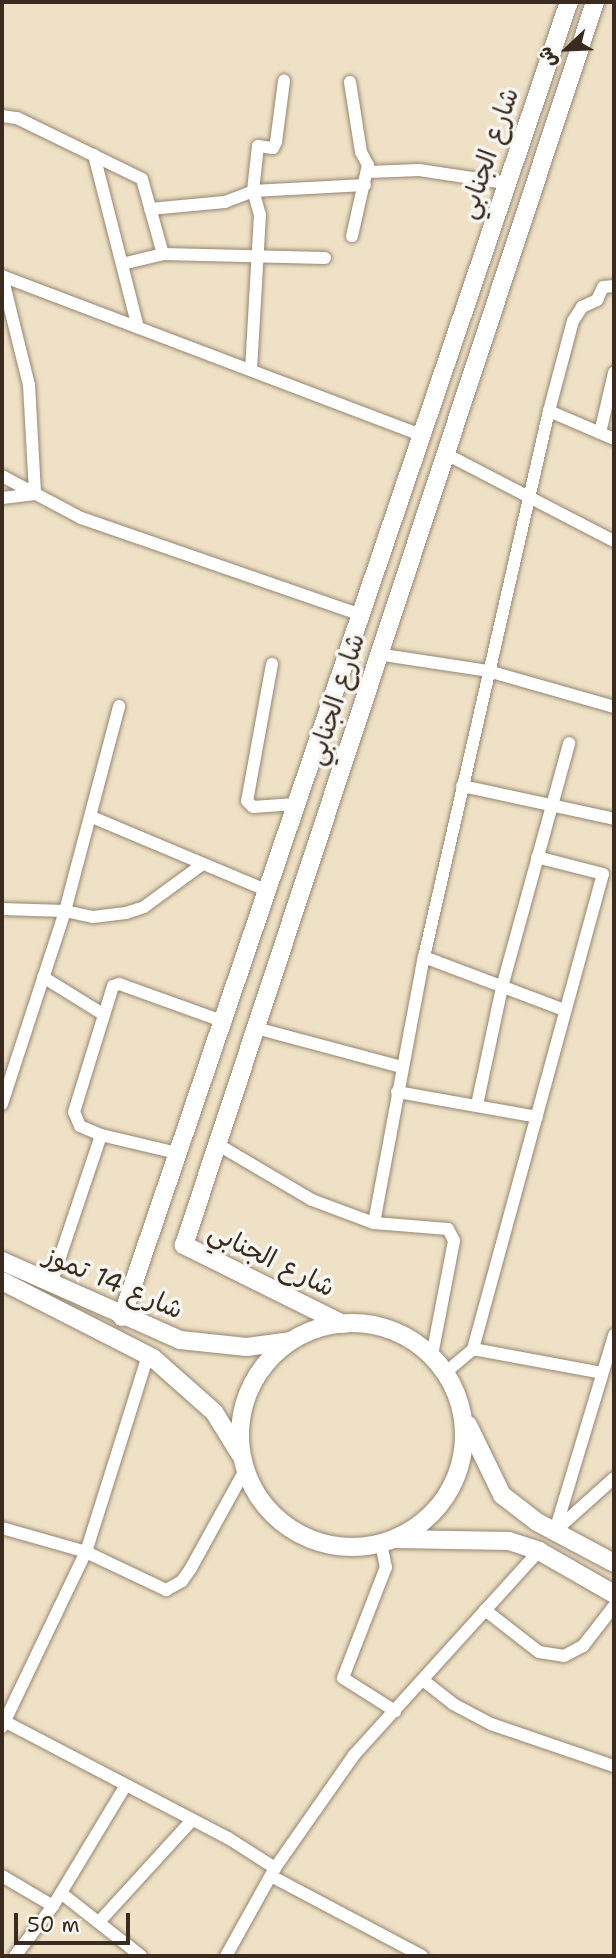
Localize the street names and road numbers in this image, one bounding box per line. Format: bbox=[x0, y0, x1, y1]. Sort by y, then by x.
street label: شارع الجنابي bbox=[451, 83, 525, 223]
street label: شارع الجنابي bbox=[299, 629, 371, 769]
street label: شارع الجنابي bbox=[204, 1215, 340, 1303]
street label: شارع 14 تموز bbox=[40, 1239, 188, 1325]

